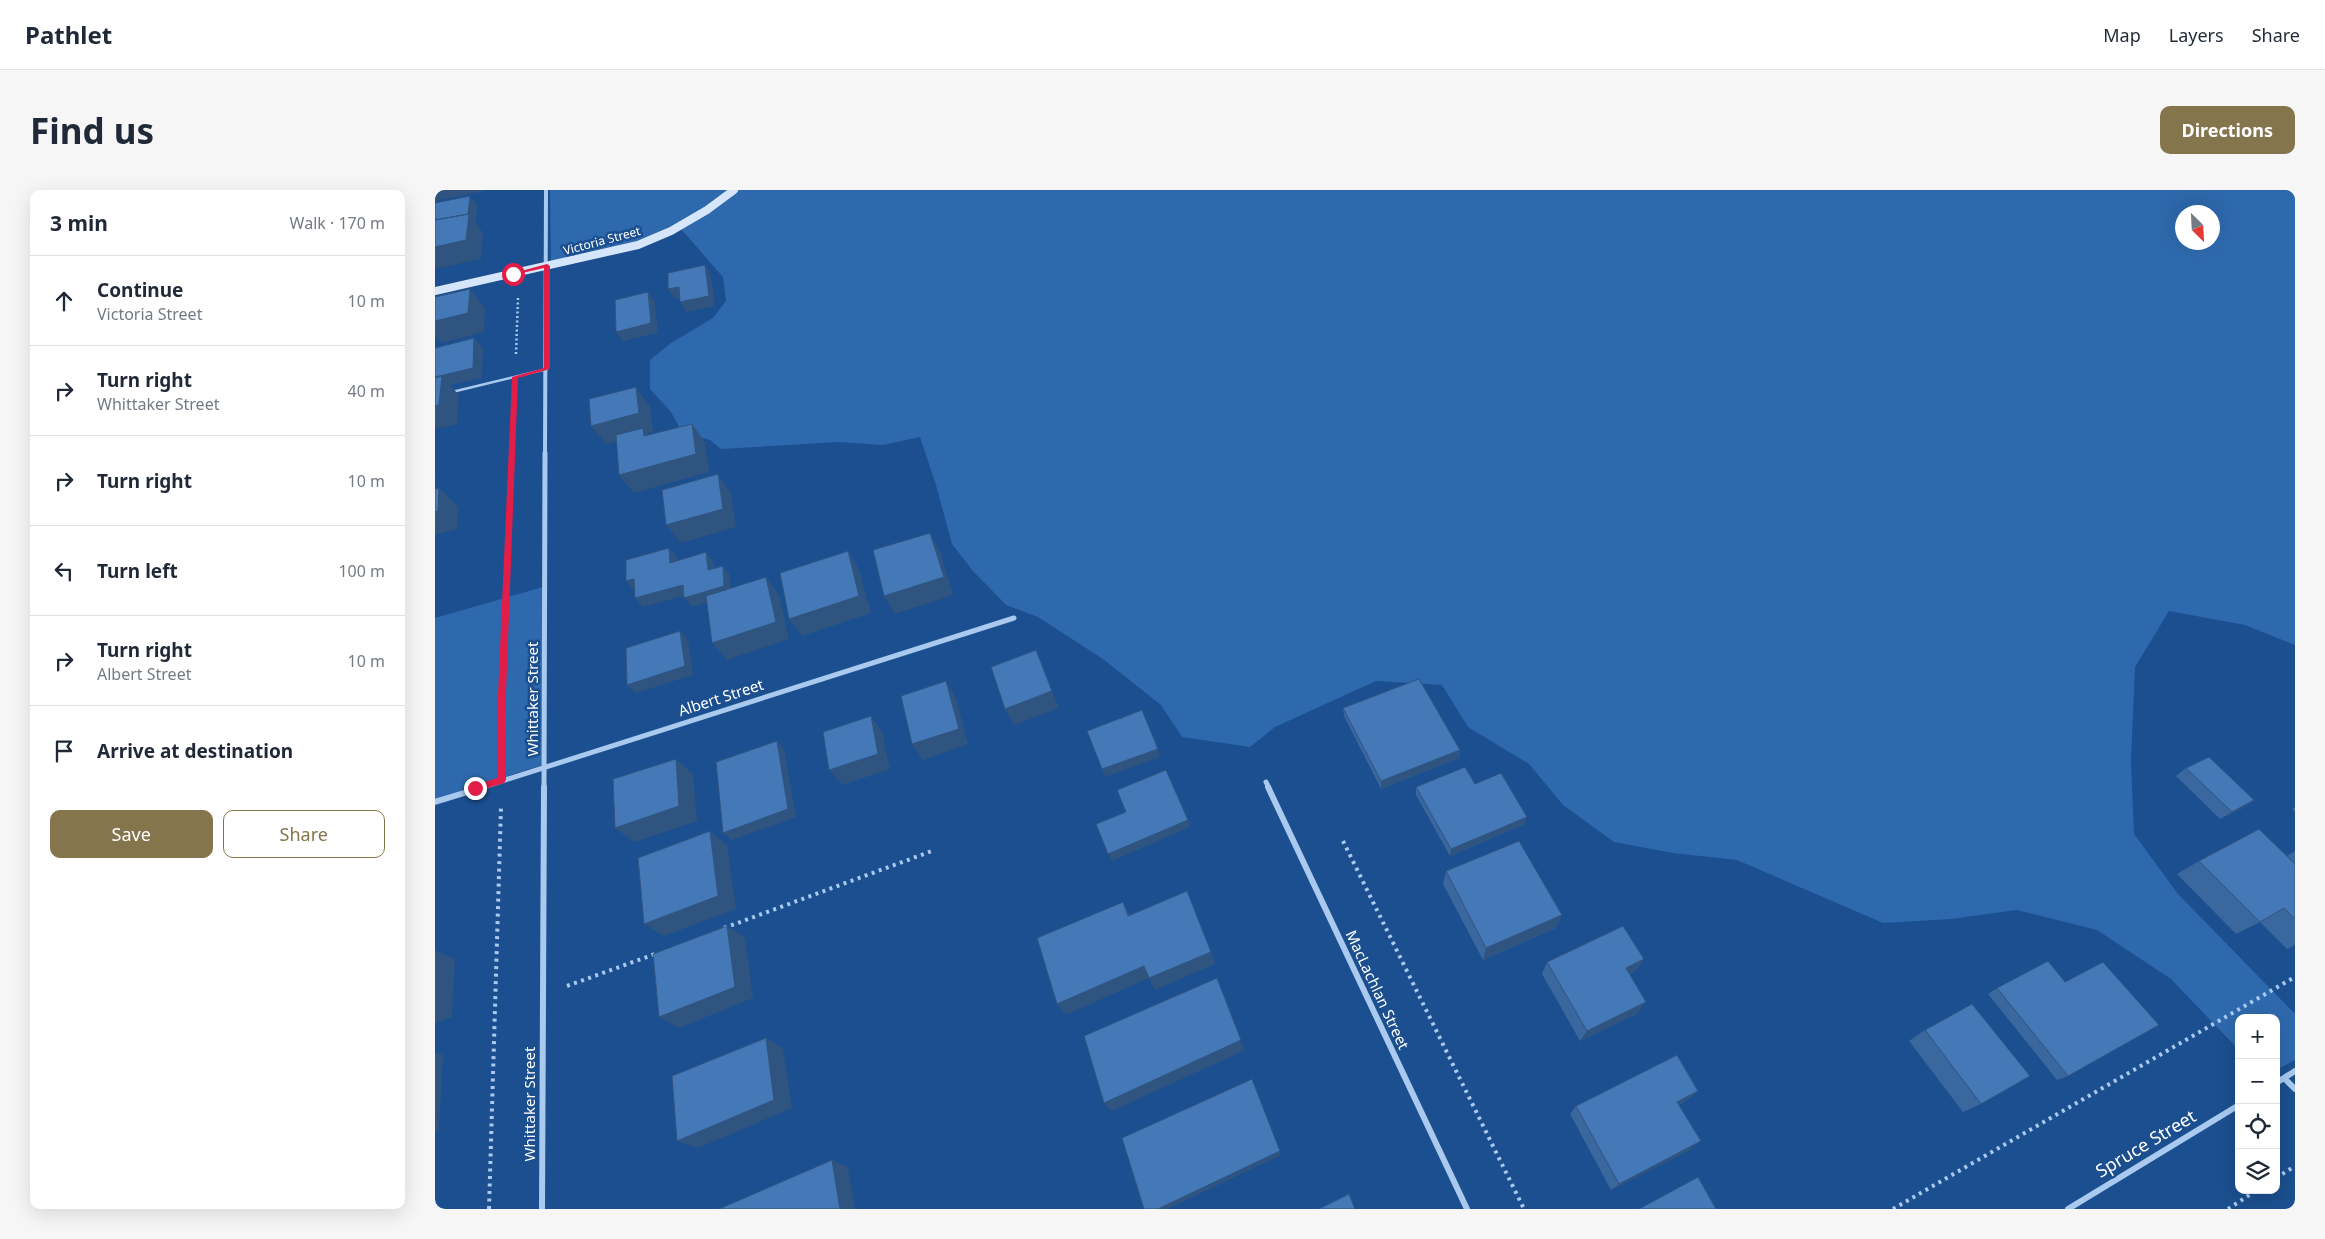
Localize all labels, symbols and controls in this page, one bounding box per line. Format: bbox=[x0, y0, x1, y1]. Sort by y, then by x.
text: Pathlet bbox=[25, 18, 112, 51]
text: Map bbox=[2103, 23, 2141, 47]
text: Layers bbox=[2169, 23, 2224, 47]
text: Share bbox=[2252, 23, 2300, 47]
button: Directions bbox=[2160, 106, 2295, 154]
text: Find us bbox=[30, 107, 154, 154]
north arrow bbox=[2175, 205, 2220, 250]
text: 3 min bbox=[50, 209, 108, 237]
text: Walk · 170 m bbox=[290, 212, 385, 234]
street label: Victoria Street bbox=[561, 222, 643, 259]
route start bbox=[502, 263, 525, 286]
text: Continue bbox=[97, 277, 183, 303]
icon: ahead bbox=[50, 287, 78, 315]
text: 10 m bbox=[348, 290, 385, 312]
text: Victoria Street bbox=[97, 303, 202, 325]
text: Turn right bbox=[97, 367, 192, 393]
icon: right bbox=[50, 377, 78, 405]
text: 40 m bbox=[348, 380, 385, 402]
text: Whittaker Street bbox=[97, 393, 219, 415]
icon: right bbox=[50, 467, 78, 495]
text: Turn right bbox=[97, 468, 192, 494]
text: 10 m bbox=[348, 470, 385, 492]
icon: left bbox=[50, 557, 78, 585]
text: Turn left bbox=[97, 558, 178, 584]
text: 100 m bbox=[338, 560, 385, 582]
text: Turn right bbox=[97, 637, 192, 663]
street label: Whittaker Street bbox=[522, 641, 542, 756]
icon: right bbox=[50, 647, 78, 675]
text: 10 m bbox=[348, 650, 385, 672]
text: Albert Street bbox=[97, 663, 191, 685]
street label: Albert Street bbox=[676, 674, 766, 720]
icon: arrive bbox=[50, 737, 78, 765]
text: Arrive at destination bbox=[97, 738, 293, 764]
route end bbox=[464, 777, 487, 800]
button: Save bbox=[50, 810, 213, 858]
button: Share bbox=[223, 810, 385, 858]
street label: MacLachlan Street bbox=[1342, 927, 1415, 1053]
map controls bbox=[2235, 1014, 2280, 1194]
button: + bbox=[2235, 1014, 2280, 1059]
street label: Whittaker Street bbox=[519, 1046, 539, 1161]
button: − bbox=[2235, 1059, 2280, 1104]
street label: Spruce Street bbox=[2091, 1103, 2201, 1183]
button: locate bbox=[2235, 1104, 2280, 1149]
button: layers bbox=[2235, 1149, 2280, 1194]

